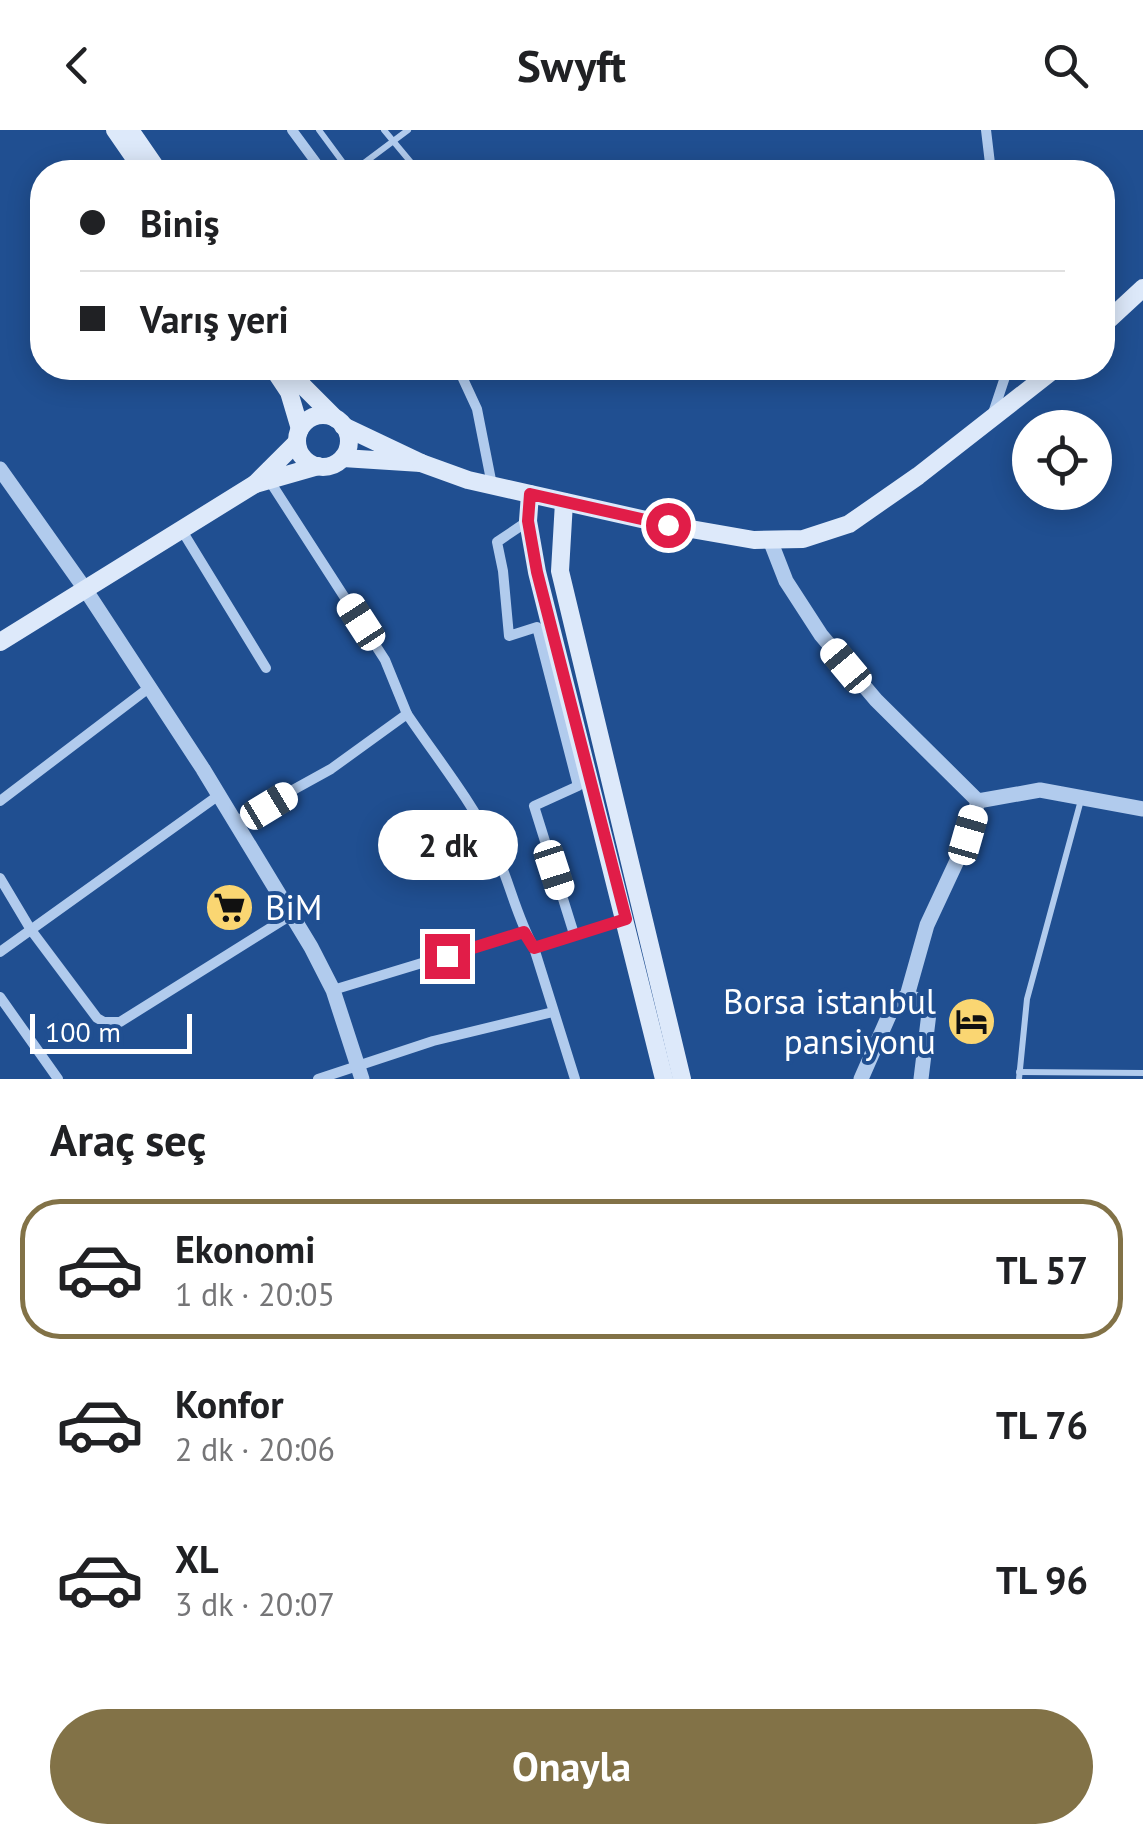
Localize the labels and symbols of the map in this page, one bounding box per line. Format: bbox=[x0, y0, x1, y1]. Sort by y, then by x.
route start bbox=[646, 503, 691, 548]
car bbox=[332, 589, 390, 655]
car bbox=[815, 633, 877, 699]
car bbox=[236, 778, 302, 834]
car bbox=[945, 802, 991, 868]
callout: 2 dk bbox=[377, 811, 517, 881]
car bbox=[530, 837, 578, 903]
supermarket icon: BiM bbox=[204, 882, 256, 934]
place label: BiM bbox=[265, 884, 323, 930]
route end bbox=[425, 934, 470, 979]
place label: Borsa istanbul pansiyonu bbox=[723, 978, 936, 1064]
hotel icon: Borsa istanbul pansiyonu bbox=[945, 996, 997, 1048]
scale bar bbox=[30, 1009, 192, 1054]

